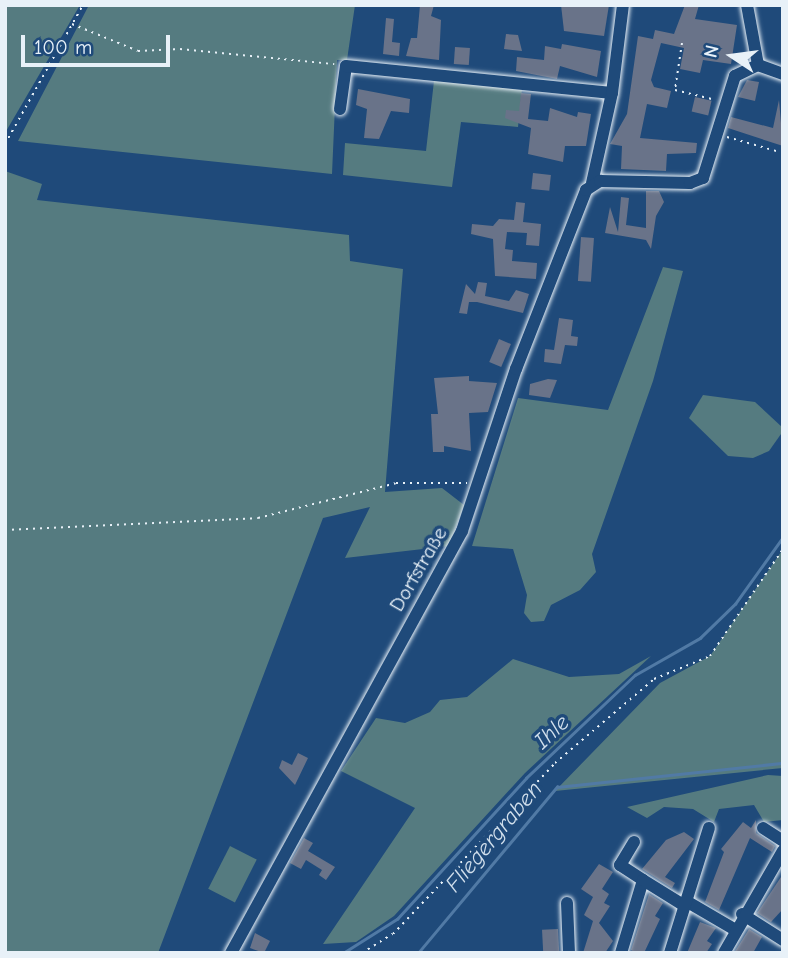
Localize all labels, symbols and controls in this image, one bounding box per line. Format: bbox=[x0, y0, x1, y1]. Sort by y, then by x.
scale bar bbox=[24, 21, 173, 65]
north arrow bbox=[697, 21, 767, 91]
text: 100 m bbox=[34, 35, 92, 59]
text: N bbox=[699, 43, 724, 60]
street label: Dorfstraße bbox=[384, 522, 452, 616]
water label: Ihle bbox=[529, 709, 575, 755]
water label: Fliegergraben bbox=[440, 776, 548, 898]

